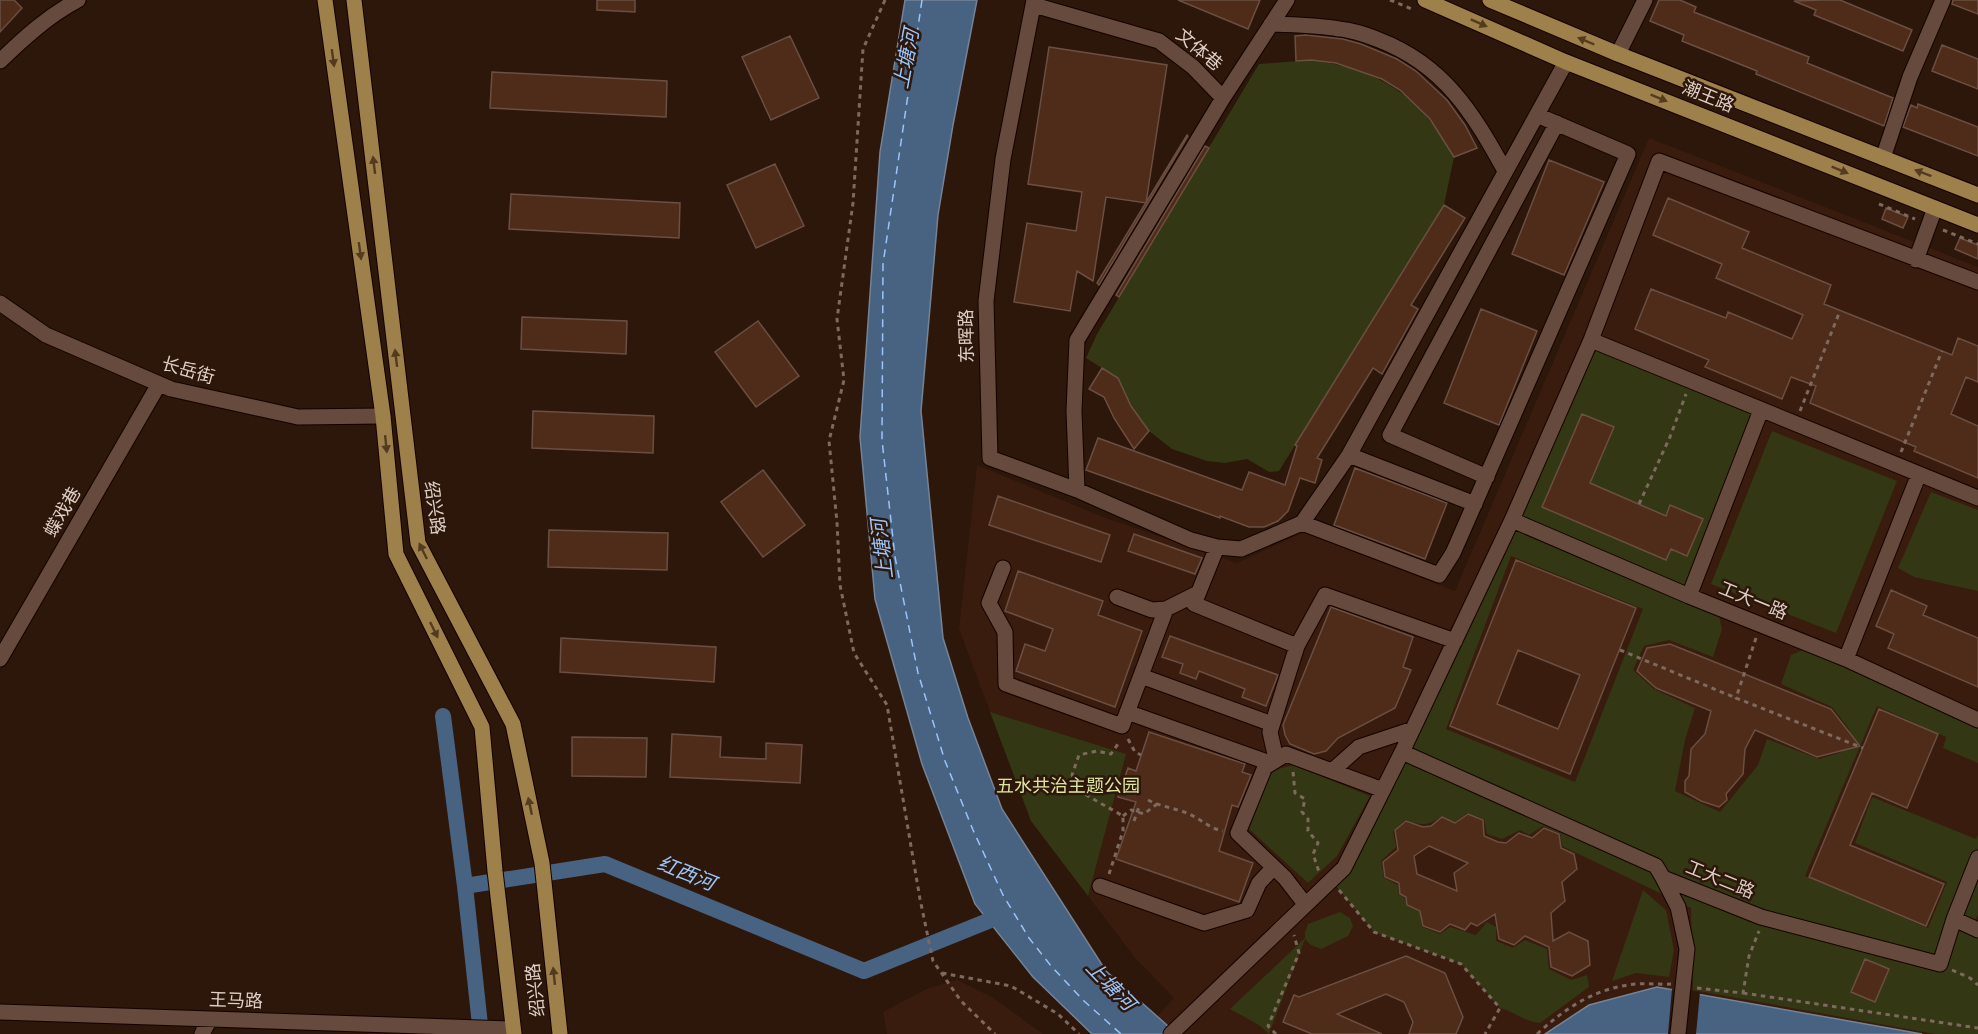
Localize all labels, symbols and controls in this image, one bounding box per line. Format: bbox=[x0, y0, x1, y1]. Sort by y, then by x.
one-way arrow bbox=[1470, 19, 1487, 28]
water label: 上塘河 bbox=[889, 23, 925, 91]
street label: 文体巷 bbox=[1172, 25, 1226, 75]
one-way arrow bbox=[1576, 36, 1594, 46]
one-way arrow bbox=[328, 49, 337, 68]
street label: 潮王路 bbox=[1679, 77, 1737, 117]
one-way arrow bbox=[1650, 93, 1668, 103]
one-way arrow bbox=[369, 155, 378, 174]
one-way arrow bbox=[1831, 166, 1849, 175]
one-way arrow bbox=[1914, 168, 1932, 178]
one-way arrow bbox=[355, 242, 364, 261]
street label: 东晖路 bbox=[956, 309, 978, 363]
one-way arrow bbox=[391, 349, 401, 368]
street label: 长岳街 bbox=[159, 353, 217, 389]
one-way arrow bbox=[381, 435, 391, 454]
street label: 绍兴路 bbox=[420, 480, 448, 536]
street label: 蝶戏巷 bbox=[40, 483, 86, 541]
water label: 上塘河 bbox=[867, 514, 899, 580]
one-way arrow bbox=[418, 542, 428, 560]
street label: 工大一路 bbox=[1716, 578, 1790, 624]
one-way arrow bbox=[429, 622, 439, 639]
park label: 五水共治主题公园 bbox=[996, 776, 1140, 797]
one-way arrow bbox=[525, 796, 534, 815]
water label: 红西河 bbox=[654, 852, 722, 898]
street label: 工大二路 bbox=[1683, 857, 1757, 903]
water label: 上塘河 bbox=[1081, 956, 1142, 1019]
street label: 绍兴路 bbox=[523, 962, 549, 1018]
one-way arrow bbox=[549, 966, 559, 985]
street label: 王马路 bbox=[209, 990, 263, 1012]

